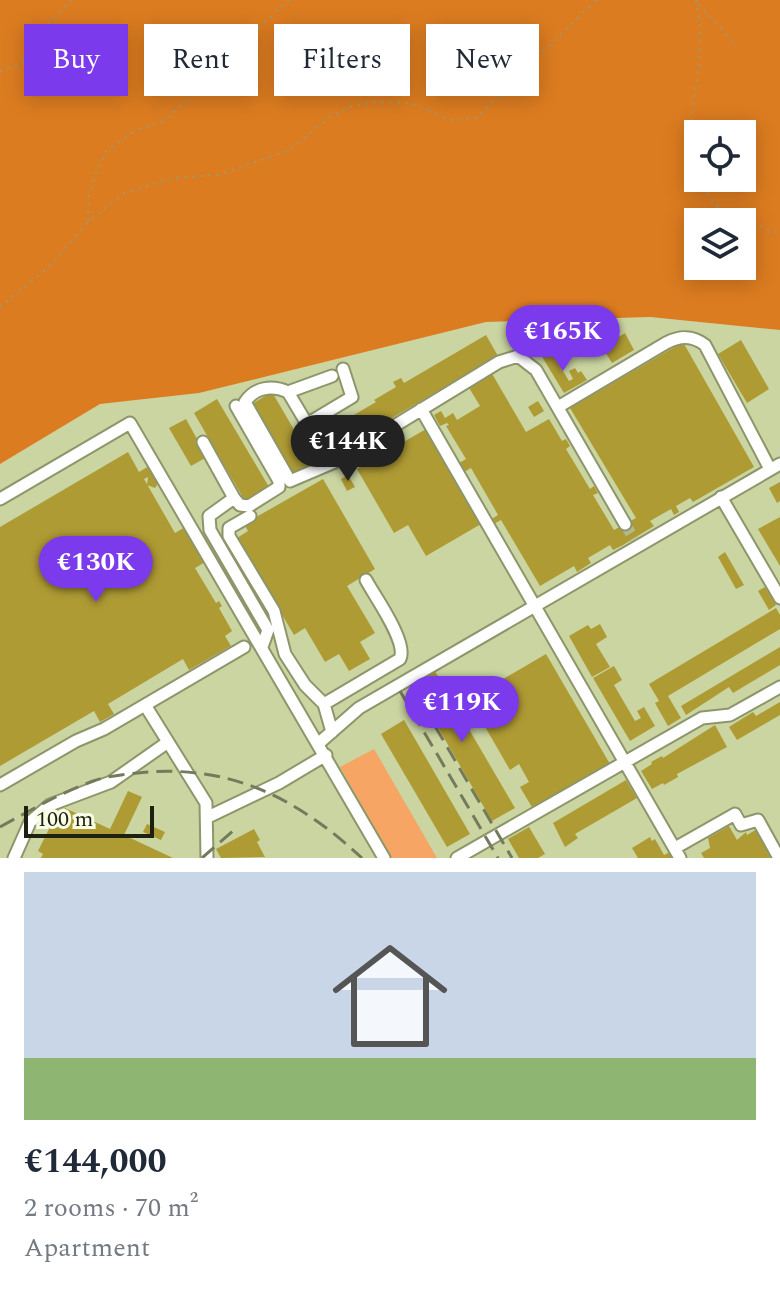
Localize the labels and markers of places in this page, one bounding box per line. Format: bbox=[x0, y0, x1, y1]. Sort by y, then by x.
pin: €165K bbox=[507, 305, 619, 373]
pin: €144K bbox=[292, 415, 404, 483]
pin: €130K bbox=[40, 536, 152, 604]
pin: €119K bbox=[406, 676, 518, 744]

